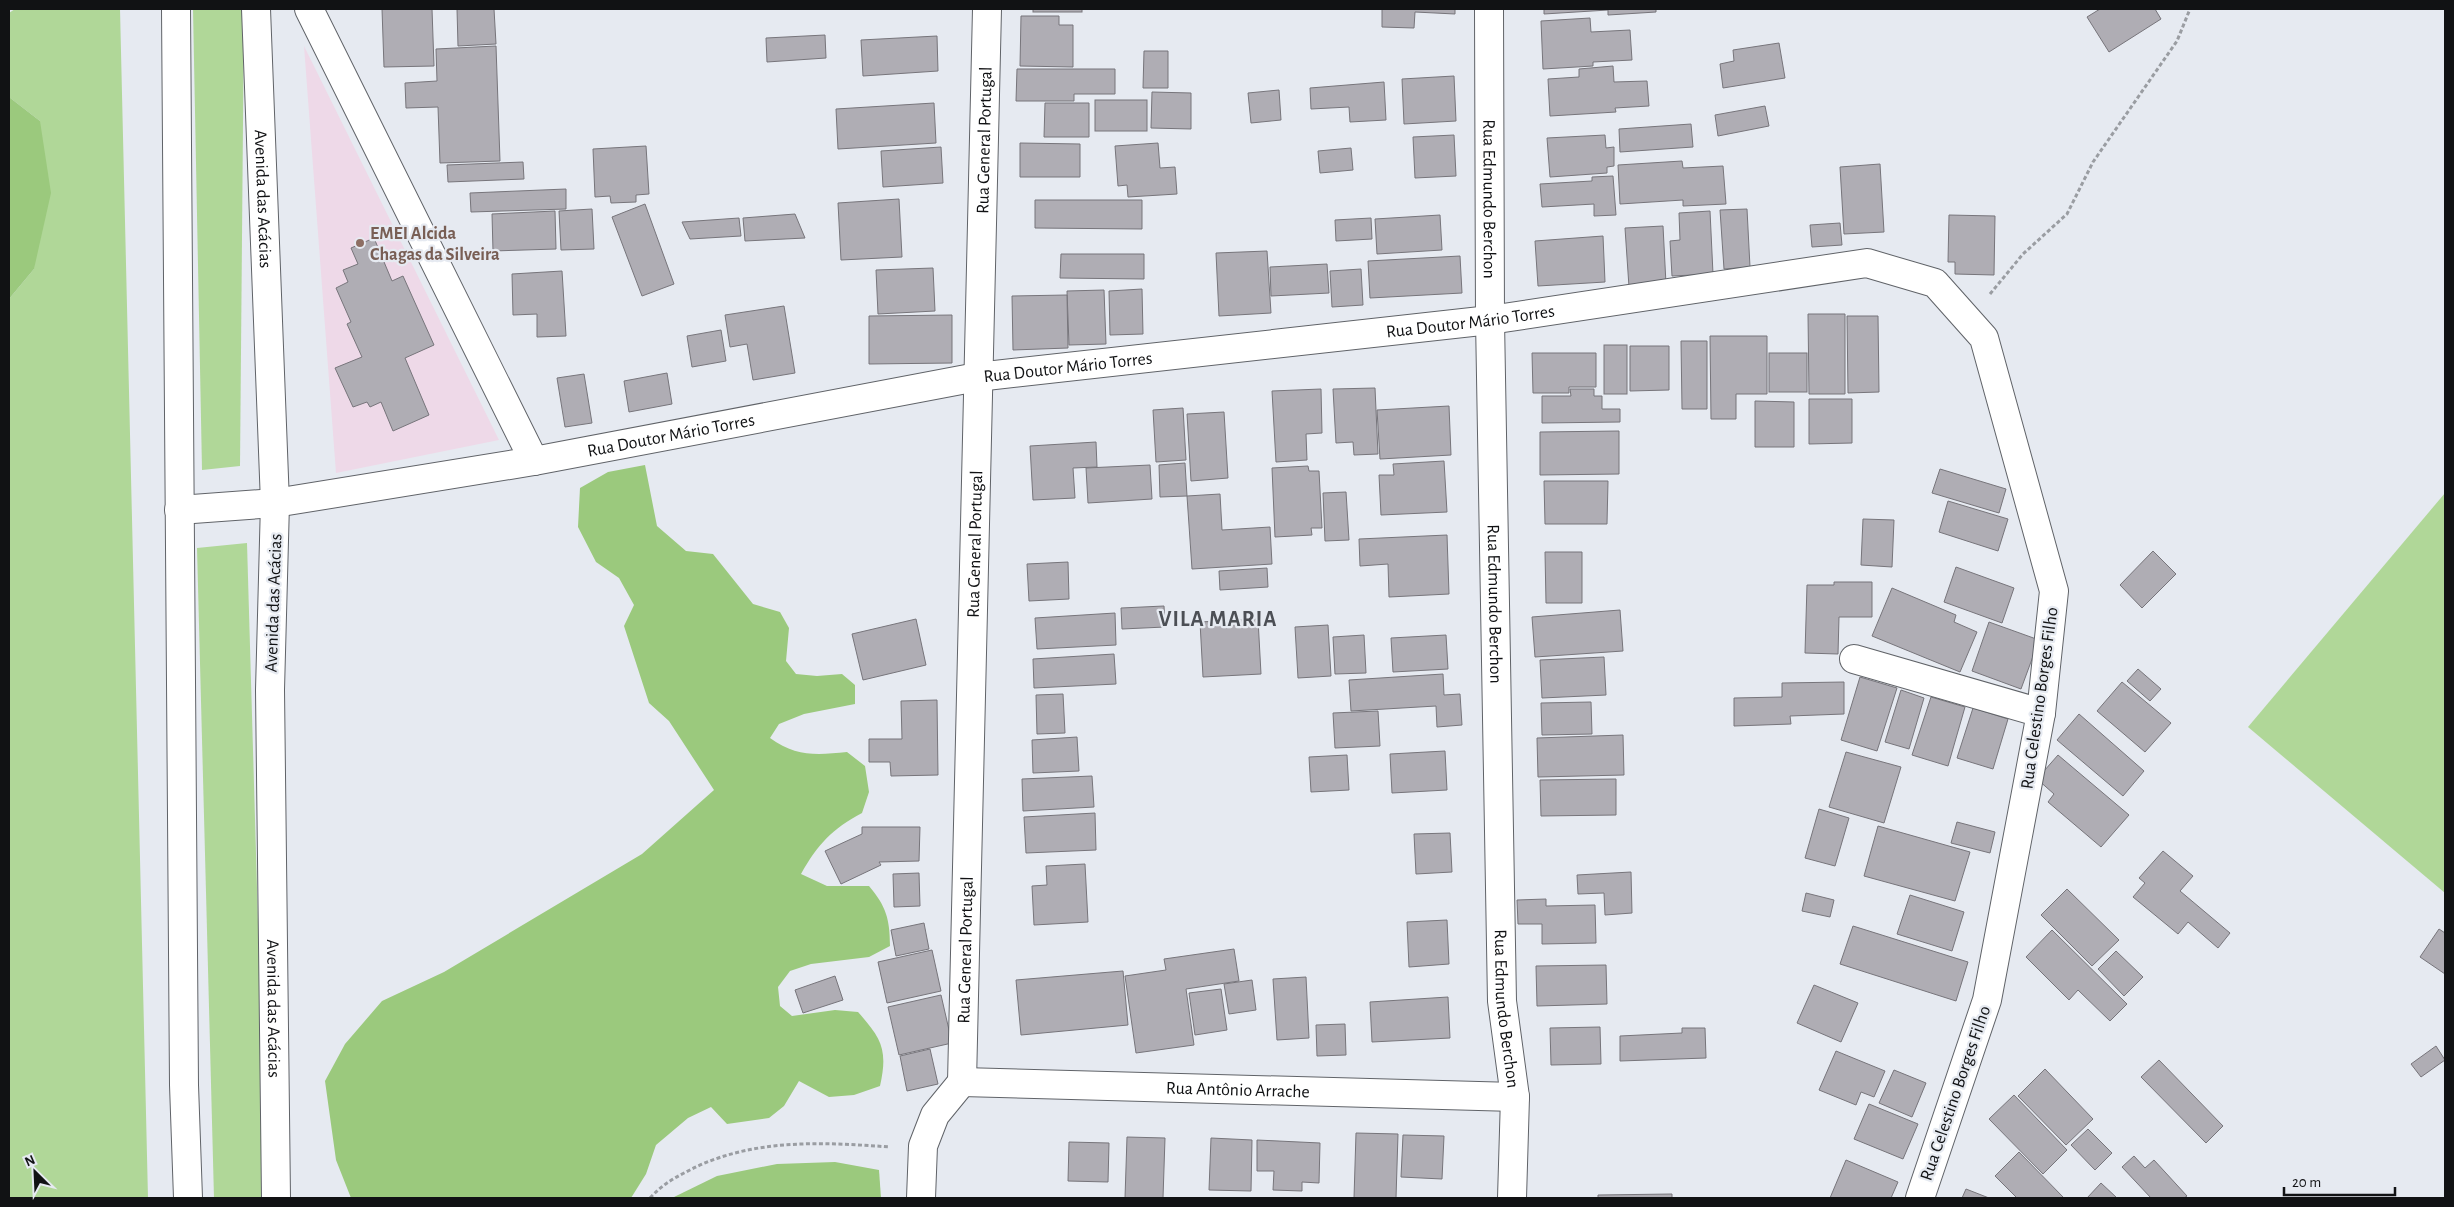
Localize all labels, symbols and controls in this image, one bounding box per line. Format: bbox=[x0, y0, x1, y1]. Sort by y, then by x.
street label: Rua General Portugal bbox=[974, 66, 996, 214]
street label: Rua Edmundo Berchon bbox=[1479, 119, 1498, 279]
street label: Avenida das Acácias bbox=[251, 129, 274, 269]
place label: EMEI Alcida Chagas da Silveira bbox=[370, 225, 500, 264]
marker: EMEI Alcida Chagas da Silveira bbox=[354, 237, 366, 249]
street label: Rua Doutor Mário Torres bbox=[1385, 302, 1556, 341]
street label: Rua Doutor Mário Torres bbox=[983, 350, 1153, 386]
street label: Rua Doutor Mário Torres bbox=[586, 411, 756, 461]
street label: Rua General Portugal bbox=[965, 470, 986, 618]
street label: Rua Edmundo Berchon bbox=[1484, 524, 1504, 684]
street label: Avenida das Acácias bbox=[263, 533, 285, 673]
street label: Rua Celestino Borges Filho bbox=[2018, 606, 2062, 790]
district label: VILA MARIA bbox=[1159, 608, 1277, 630]
street label: Rua General Portugal bbox=[955, 876, 977, 1024]
street label: Rua Edmundo Berchon bbox=[1491, 929, 1522, 1089]
street label: Avenida das Acácias bbox=[263, 939, 283, 1078]
street label: Rua Celestino Borges Filho bbox=[1918, 1004, 1994, 1183]
street label: Rua Antônio Arrache bbox=[1166, 1080, 1310, 1101]
north arrow bbox=[10, 1147, 60, 1197]
text: N bbox=[23, 1153, 37, 1169]
scale bar bbox=[2284, 1164, 2395, 1196]
text: 20 m bbox=[2292, 1175, 2321, 1190]

